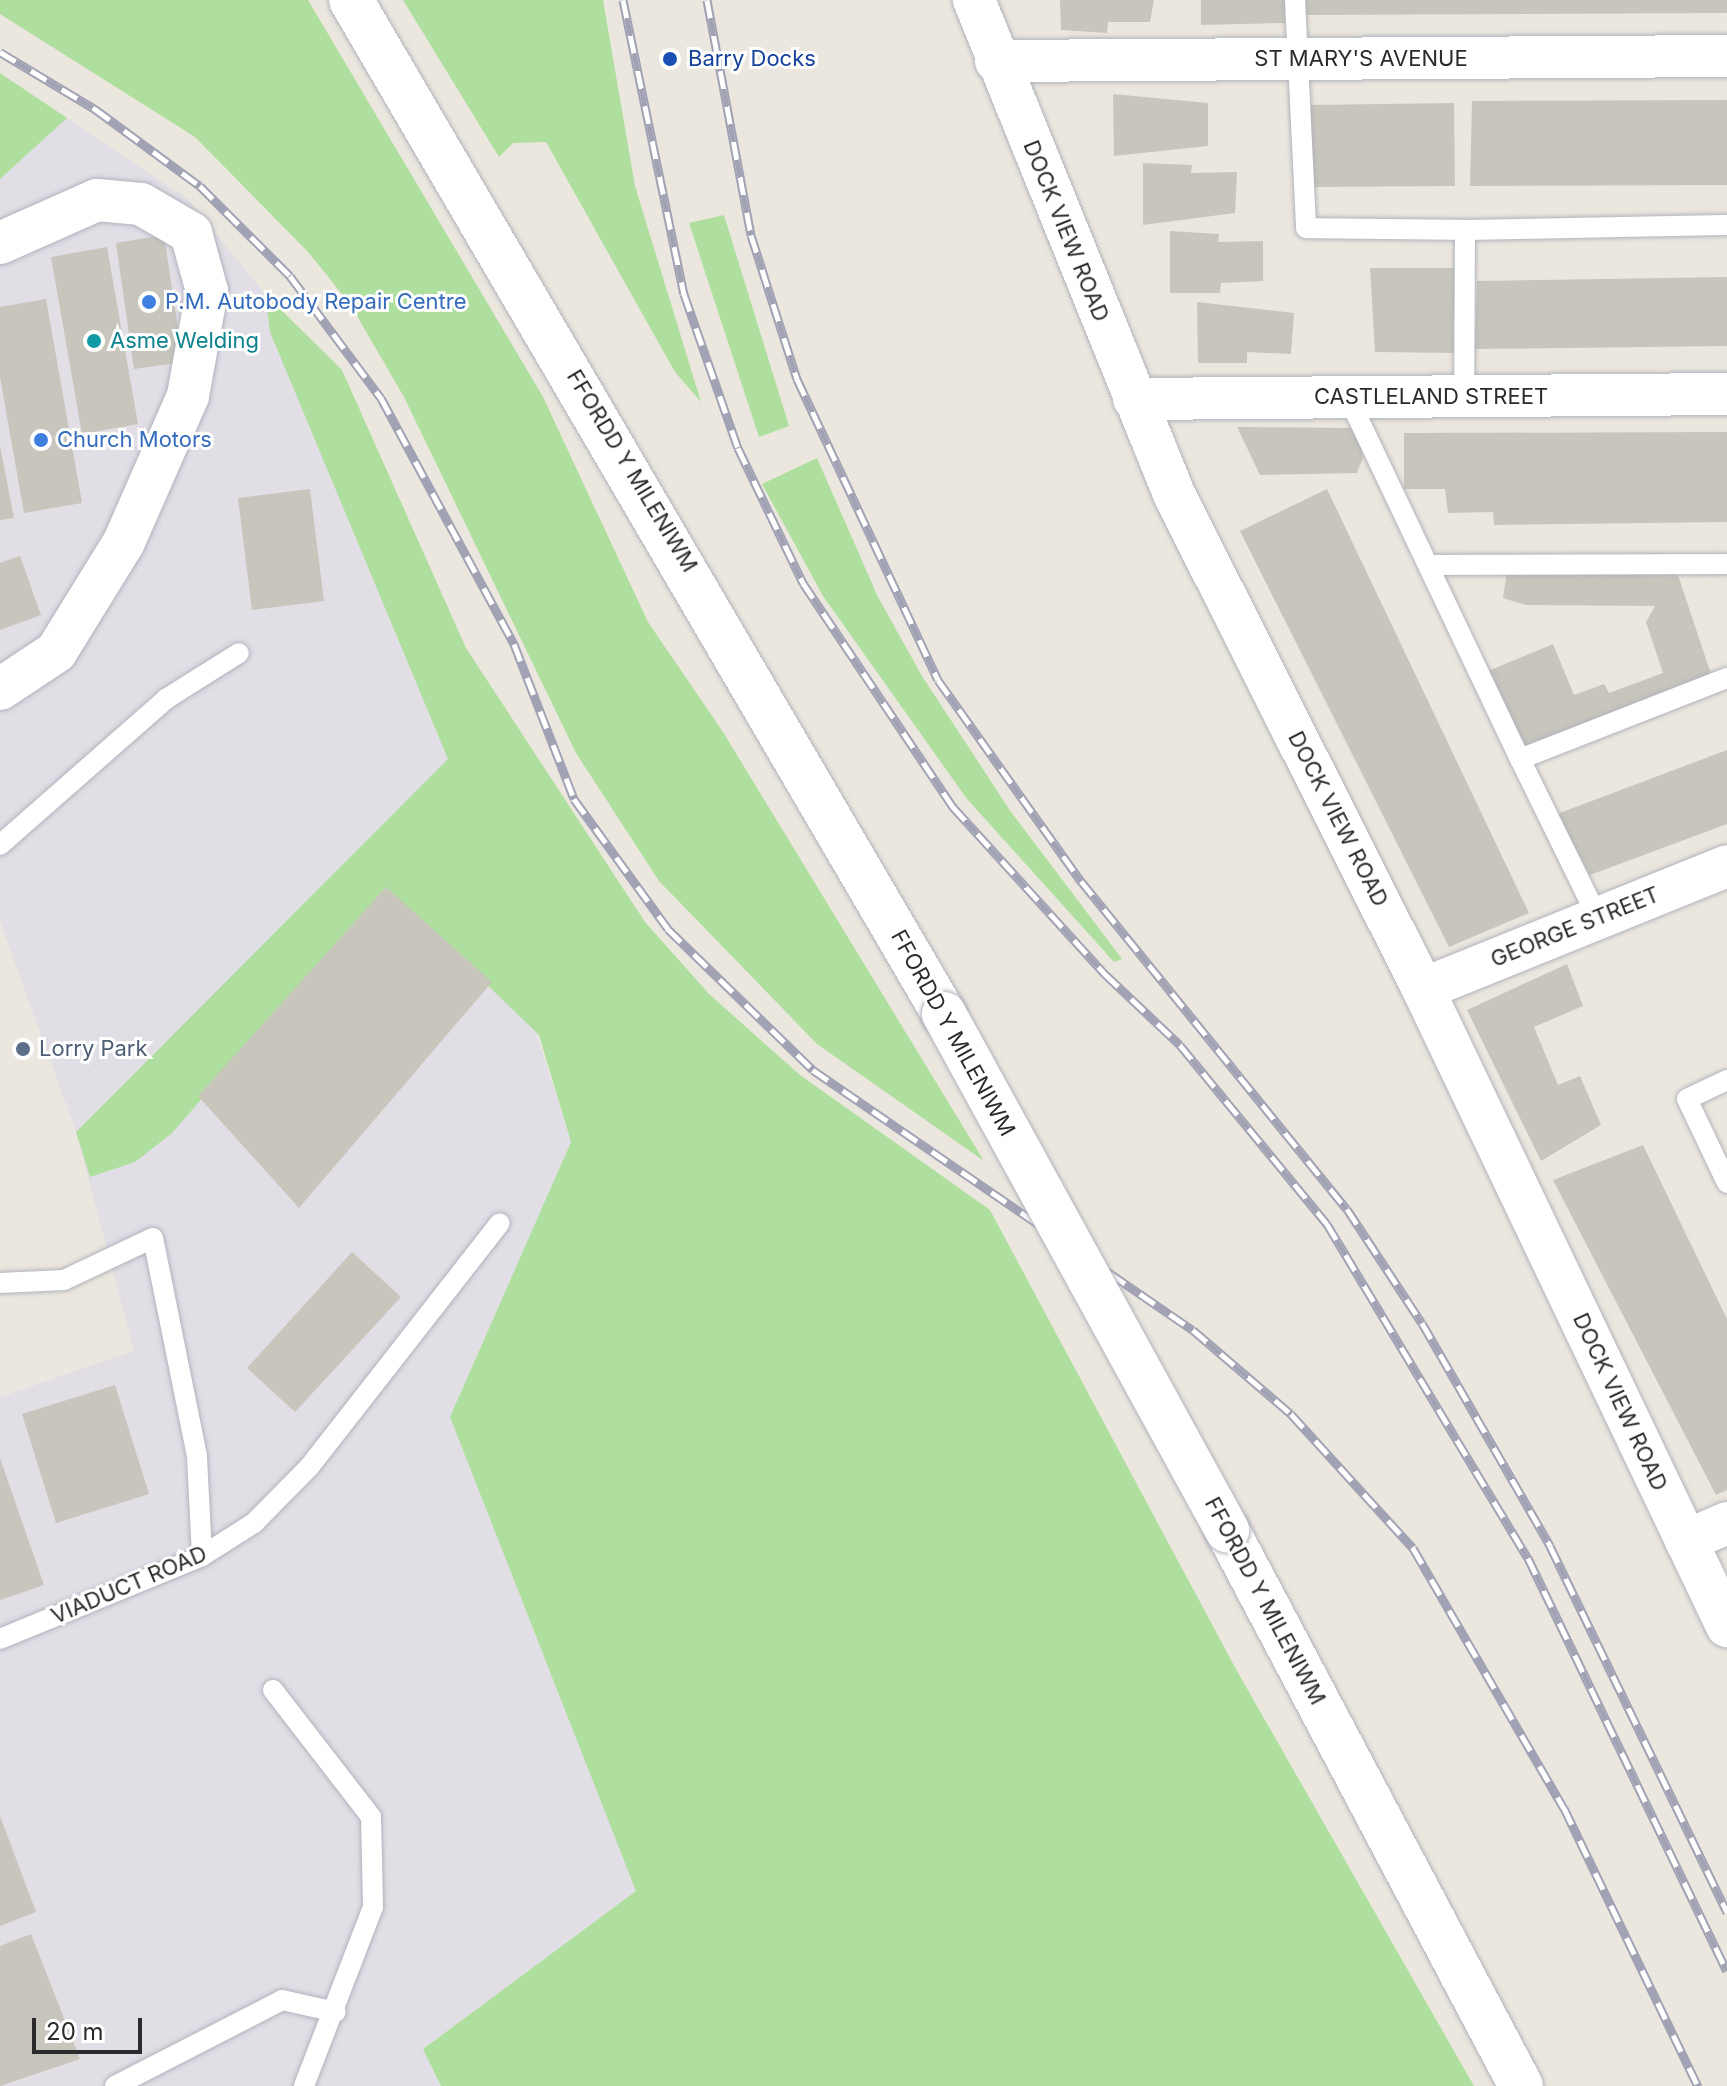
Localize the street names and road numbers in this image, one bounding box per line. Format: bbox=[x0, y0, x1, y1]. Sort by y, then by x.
street label: ST MARY'S AVENUE bbox=[1254, 46, 1468, 72]
street label: DOCK VIEW ROAD bbox=[1018, 136, 1114, 326]
street label: FFORDD Y MILENIWM bbox=[561, 365, 703, 577]
street label: CASTLELAND STREET bbox=[1314, 384, 1548, 410]
street label: DOCK VIEW ROAD bbox=[1282, 727, 1394, 911]
street label: GEORGE STREET bbox=[1487, 881, 1663, 973]
street label: FFORDD Y MILENIWM bbox=[885, 925, 1021, 1141]
street label: DOCK VIEW ROAD bbox=[1567, 1309, 1673, 1495]
street label: FFORDD Y MILENIWM bbox=[1199, 1493, 1331, 1709]
street label: VIADUCT ROAD bbox=[47, 1540, 211, 1630]

